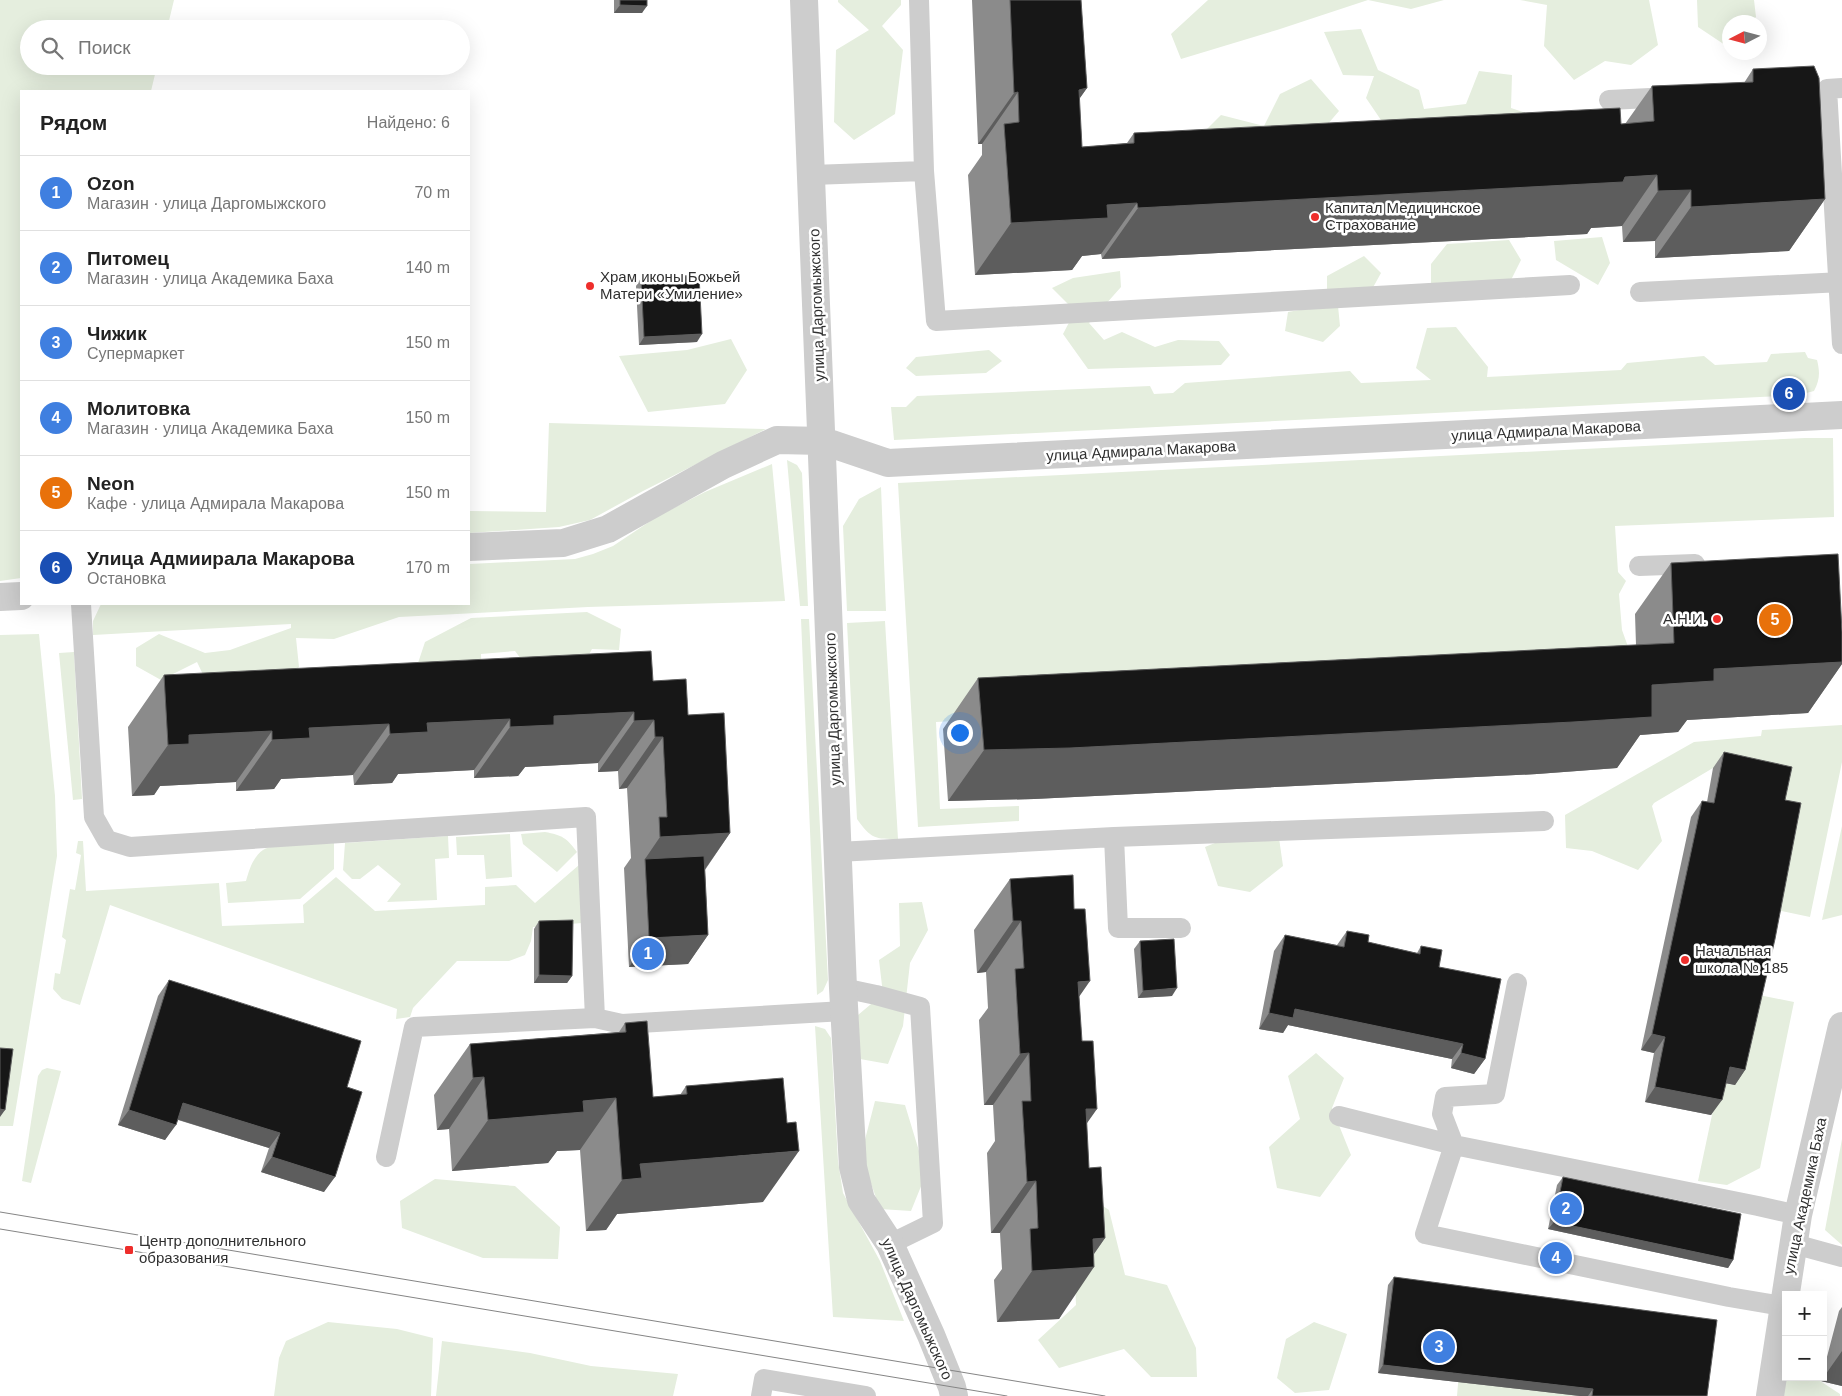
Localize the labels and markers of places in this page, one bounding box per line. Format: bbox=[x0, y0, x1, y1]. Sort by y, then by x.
place label: Капитал Медицинское Страхование bbox=[1325, 199, 1481, 233]
marker: Капитал Медицинское Страхование bbox=[1309, 211, 1321, 223]
place label: Храм иконы Божьей Матери «Умиление» bbox=[600, 268, 743, 302]
marker: Храм иконы Божьей Матери «Умиление» bbox=[584, 280, 596, 292]
pin: 6 bbox=[1773, 375, 1805, 413]
pin: 5 bbox=[1759, 601, 1791, 639]
place label: А.Н.И. bbox=[1663, 610, 1707, 627]
marker: А.Н.И. bbox=[1711, 613, 1723, 625]
pin: 1 bbox=[632, 935, 664, 973]
place label: Начальная школа № 185 bbox=[1695, 942, 1788, 976]
marker: Начальная школа № 185 bbox=[1679, 954, 1691, 966]
pin: 2 bbox=[1550, 1190, 1582, 1228]
place label: Центр дополнительного образования bbox=[139, 1232, 306, 1266]
pin: 4 bbox=[1540, 1239, 1572, 1277]
marker: Центр дополнительного образования bbox=[123, 1244, 135, 1256]
pin: 3 bbox=[1423, 1328, 1455, 1366]

